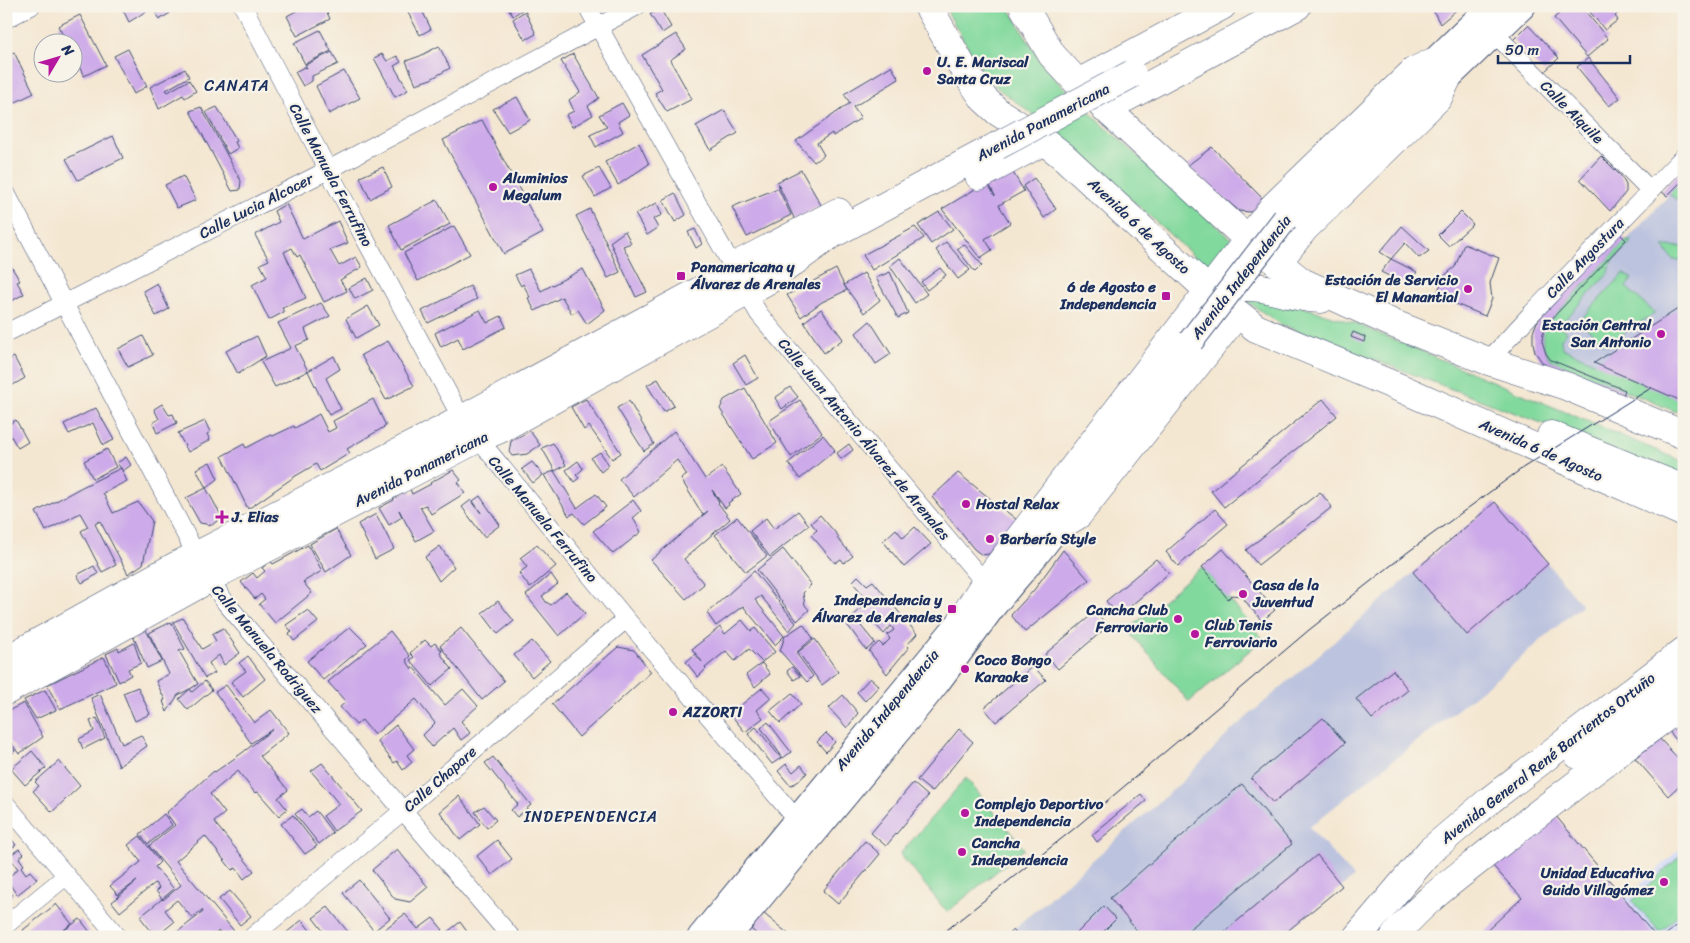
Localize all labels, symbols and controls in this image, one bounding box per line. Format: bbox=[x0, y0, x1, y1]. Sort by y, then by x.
north arrow bbox=[32, 32, 82, 82]
scale bar bbox=[1498, 32, 1630, 64]
text: 50 m bbox=[1505, 37, 1540, 63]
text: N bbox=[54, 38, 81, 62]
place label: U. E. Mariscal Santa Cruz bbox=[936, 49, 1029, 92]
marker: U. E. Mariscal Santa Cruz bbox=[921, 65, 933, 77]
district label: CANATA bbox=[204, 71, 270, 100]
street label: Calle Aiquile bbox=[1534, 74, 1610, 150]
street label: Avenida Panamericana bbox=[971, 76, 1115, 169]
street label: Calle Manuela Ferrufino bbox=[282, 98, 380, 252]
place label: Aluminios Megalum bbox=[502, 165, 569, 208]
street label: Calle Lucia Alcocer bbox=[194, 166, 319, 246]
street label: Avenida 6 de Agosto bbox=[1081, 170, 1197, 281]
marker: Aluminios Megalum bbox=[487, 181, 499, 193]
street label: Avenida Independencia bbox=[1183, 209, 1298, 346]
street label: Calle Angostura bbox=[1539, 211, 1631, 305]
place label: Panamericana y Álvarez de Arenales bbox=[690, 254, 821, 297]
place label: Estación de Servicio El Manantial bbox=[1325, 267, 1459, 310]
marker: Panamericana y Álvarez de Arenales bbox=[675, 270, 687, 282]
place label: 6 de Agosto e Independencia bbox=[1059, 274, 1156, 317]
marker: Estación de Servicio El Manantial bbox=[1462, 283, 1474, 295]
marker: 6 de Agosto e Independencia bbox=[1160, 290, 1172, 302]
place label: Estación Central San Antonio bbox=[1542, 312, 1652, 355]
marker: Estación Central San Antonio bbox=[1655, 328, 1667, 340]
street label: Calle Juan Antonio Álvarez de Arenales bbox=[771, 332, 957, 547]
street label: Avenida 6 de Agosto bbox=[1474, 411, 1608, 489]
street label: Avenida Panamericana bbox=[348, 424, 493, 515]
street label: Calle Manuela Ferrufino bbox=[482, 449, 605, 589]
place label: Hostal Relax bbox=[975, 491, 1061, 517]
marker: Hostal Relax bbox=[960, 498, 972, 510]
place label: J. Elias bbox=[231, 504, 280, 530]
marker: J. Elias bbox=[216, 511, 228, 523]
place label: Barbería Style bbox=[1000, 526, 1097, 552]
marker: Barbería Style bbox=[984, 533, 996, 545]
place label: Casa de la Juventud bbox=[1252, 572, 1320, 615]
street label: Calle Manuela Rodriguez bbox=[205, 578, 330, 720]
place label: Independencia y Álvarez de Arenales bbox=[811, 587, 943, 630]
marker: Casa de la Juventud bbox=[1237, 588, 1249, 600]
place label: Cancha Club Ferroviario bbox=[1086, 597, 1169, 640]
marker: Independencia y Álvarez de Arenales bbox=[946, 603, 958, 615]
place label: Club Tenis Ferroviario bbox=[1204, 612, 1278, 655]
marker: Cancha Club Ferroviario bbox=[1172, 613, 1184, 625]
marker: Club Tenis Ferroviario bbox=[1189, 628, 1201, 640]
street label: Avenida Independencia bbox=[828, 643, 946, 777]
place label: Coco Bongo Karaoke bbox=[974, 647, 1052, 690]
marker: Coco Bongo Karaoke bbox=[959, 663, 971, 675]
street label: Avenida General René Barrientos Ortuño bbox=[1434, 665, 1662, 851]
place label: AZZORTI bbox=[682, 699, 742, 725]
marker: AZZORTI bbox=[667, 706, 679, 718]
street label: Calle Chapare bbox=[397, 739, 483, 819]
place label: Complejo Deportivo Independencia bbox=[974, 791, 1104, 834]
district label: INDEPENDENCIA bbox=[523, 802, 658, 831]
marker: Complejo Deportivo Independencia bbox=[959, 807, 971, 819]
place label: Cancha Independencia bbox=[971, 830, 1068, 873]
marker: Cancha Independencia bbox=[956, 846, 968, 858]
place label: Unidad Educativa Guido Villagómez bbox=[1541, 860, 1655, 903]
marker: Unidad Educativa Guido Villagómez bbox=[1658, 876, 1670, 888]

